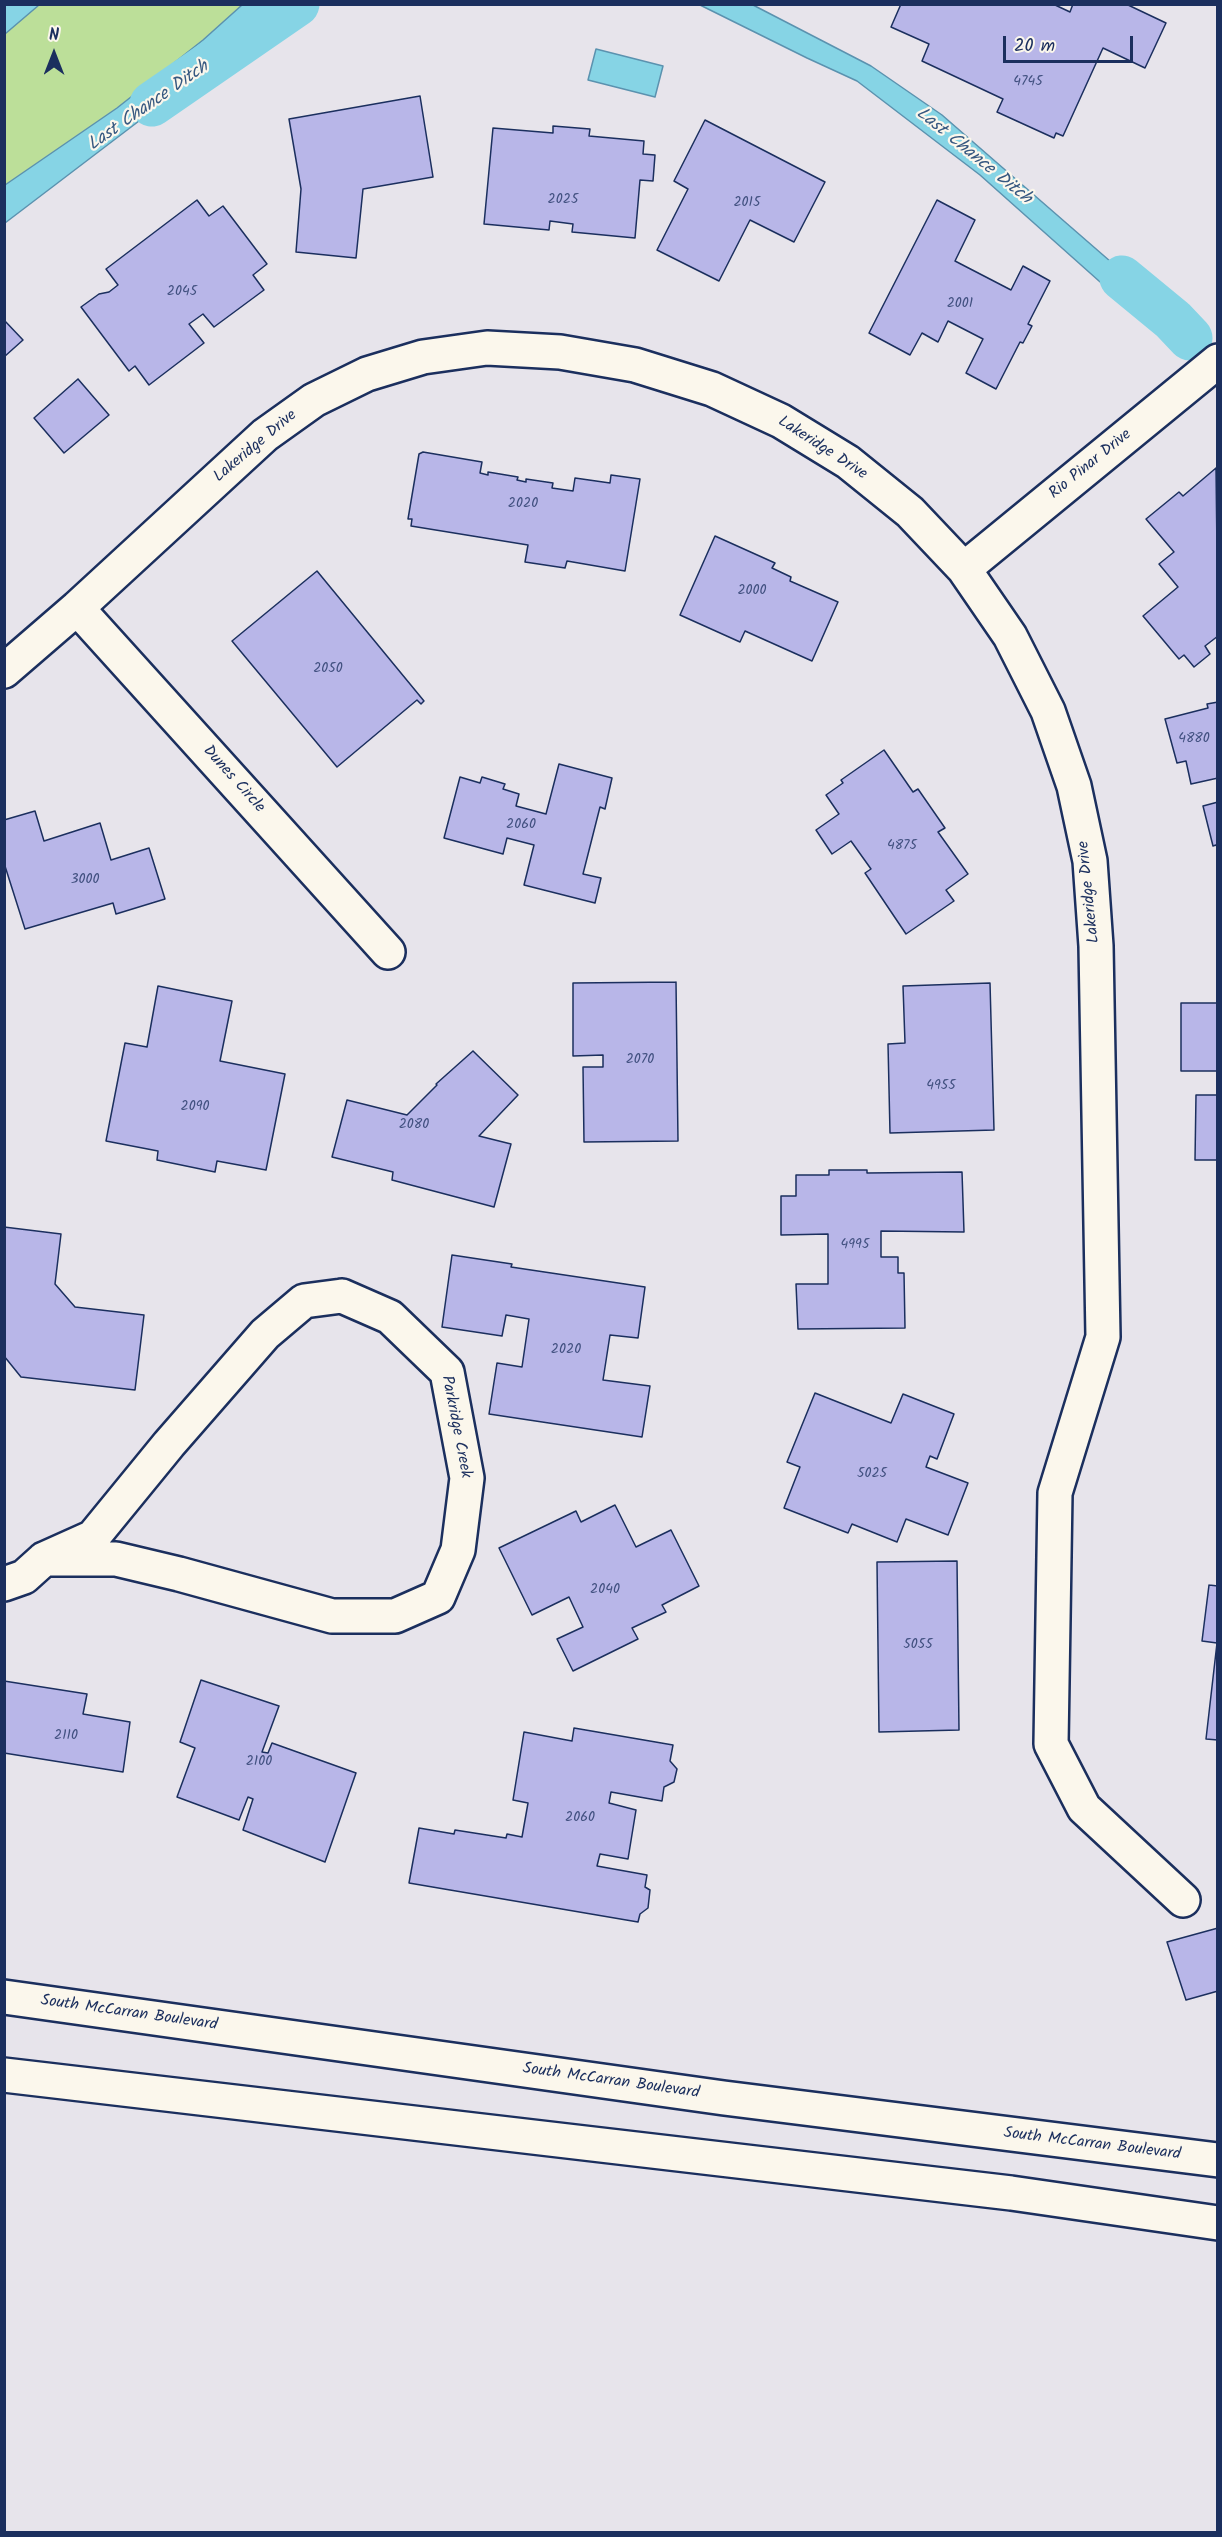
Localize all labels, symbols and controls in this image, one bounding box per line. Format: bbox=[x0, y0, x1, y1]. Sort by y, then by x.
text: N bbox=[49, 23, 59, 48]
north arrow bbox=[24, 24, 84, 84]
scale bar bbox=[1006, 24, 1136, 62]
text: 20 m bbox=[1014, 32, 1055, 61]
water label: Last Chance Ditch bbox=[84, 57, 214, 157]
house number: 4745 bbox=[1013, 75, 1043, 91]
water label: Last Chance Ditch bbox=[911, 104, 1035, 210]
house number: 2025 bbox=[548, 193, 578, 209]
house number: 2015 bbox=[733, 196, 761, 212]
house number: 2045 bbox=[167, 285, 197, 301]
house number: 2001 bbox=[947, 297, 973, 313]
street label: Lakeridge Drive bbox=[211, 407, 301, 487]
street label: Lakeridge Drive bbox=[774, 413, 870, 485]
street label: Rio Pinar Drive bbox=[1046, 426, 1136, 504]
house number: 2020 bbox=[508, 497, 538, 513]
house number: 2000 bbox=[737, 584, 767, 600]
house number: 2050 bbox=[313, 662, 343, 678]
house number: 4880 bbox=[1178, 732, 1210, 748]
street label: Dunes Circle bbox=[198, 742, 268, 818]
house number: 2060 bbox=[506, 818, 536, 834]
house number: 4875 bbox=[887, 839, 917, 855]
street label: Lakeridge Drive bbox=[1075, 840, 1105, 944]
house number: 3000 bbox=[71, 873, 99, 889]
house number: 2070 bbox=[626, 1053, 654, 1069]
house number: 4955 bbox=[926, 1079, 956, 1095]
house number: 2090 bbox=[181, 1100, 209, 1116]
house number: 2080 bbox=[399, 1118, 429, 1134]
house number: 4995 bbox=[841, 1238, 869, 1254]
house number: 2020 bbox=[551, 1343, 581, 1359]
street label: Parkridge Creek bbox=[436, 1374, 474, 1480]
house number: 5025 bbox=[857, 1467, 887, 1483]
house number: 2040 bbox=[590, 1583, 620, 1599]
house number: 5055 bbox=[903, 1638, 933, 1654]
house number: 2110 bbox=[54, 1729, 78, 1745]
house number: 2100 bbox=[246, 1755, 272, 1771]
house number: 2060 bbox=[565, 1811, 595, 1827]
street label: South McCarran Boulevard bbox=[39, 1992, 219, 2036]
street label: South McCarran Boulevard bbox=[521, 2060, 701, 2104]
street label: South McCarran Boulevard bbox=[1002, 2125, 1182, 2165]

